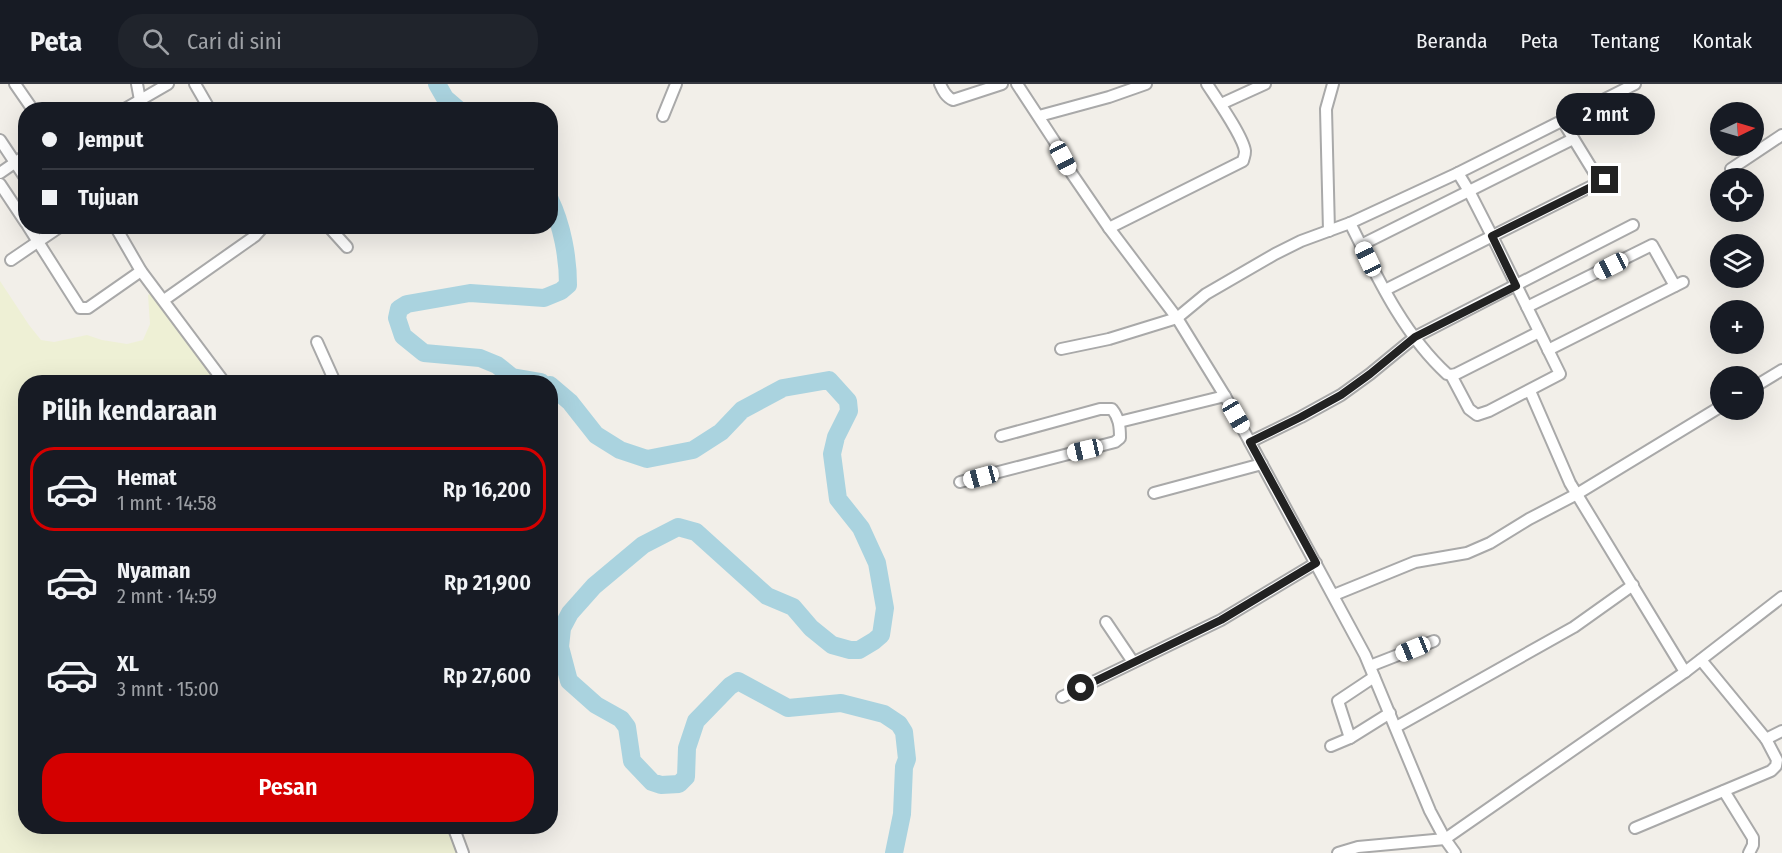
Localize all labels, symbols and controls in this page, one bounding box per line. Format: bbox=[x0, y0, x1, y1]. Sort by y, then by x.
search box bbox=[118, 14, 538, 68]
text: Peta bbox=[30, 25, 82, 58]
icon: search bbox=[139, 25, 172, 58]
text: Cari di sini bbox=[187, 28, 282, 55]
text: Beranda bbox=[1416, 28, 1488, 54]
text: Peta bbox=[1521, 28, 1558, 54]
text: Tentang bbox=[1591, 28, 1659, 54]
text: Kontak bbox=[1692, 28, 1752, 54]
callout: 2 mnt bbox=[1556, 93, 1654, 135]
text: 2 mnt bbox=[1582, 102, 1629, 126]
north arrow bbox=[1710, 102, 1764, 156]
map controls bbox=[1710, 102, 1764, 420]
text: Jemput bbox=[78, 126, 143, 153]
car bbox=[1047, 138, 1079, 178]
route end bbox=[1591, 166, 1618, 193]
button: locate bbox=[1710, 168, 1764, 222]
text: Tujuan bbox=[78, 184, 139, 211]
button: layers bbox=[1710, 234, 1764, 288]
car bbox=[1352, 239, 1384, 279]
car bbox=[1591, 250, 1631, 282]
button: + bbox=[1710, 300, 1764, 354]
button: − bbox=[1710, 366, 1764, 420]
text: Pilih kendaraan bbox=[42, 395, 217, 427]
car bbox=[1219, 396, 1253, 436]
car bbox=[1065, 437, 1105, 463]
icon: car bbox=[45, 462, 99, 516]
text: Hemat bbox=[117, 464, 177, 491]
car bbox=[961, 464, 1001, 490]
text: Rp 16,200 bbox=[443, 476, 531, 503]
text: 1 mnt · 14:58 bbox=[117, 491, 217, 515]
icon: car bbox=[45, 555, 99, 609]
text: Nyaman bbox=[117, 557, 190, 584]
text: Rp 21,900 bbox=[444, 569, 531, 596]
text: 2 mnt · 14:59 bbox=[117, 584, 217, 608]
car bbox=[1393, 634, 1433, 664]
icon: car bbox=[45, 648, 99, 702]
text: XL bbox=[117, 650, 139, 677]
text: Rp 27,600 bbox=[443, 662, 531, 689]
route start bbox=[1067, 674, 1094, 701]
text: 3 mnt · 15:00 bbox=[117, 677, 219, 701]
button: Pesan bbox=[42, 753, 534, 822]

